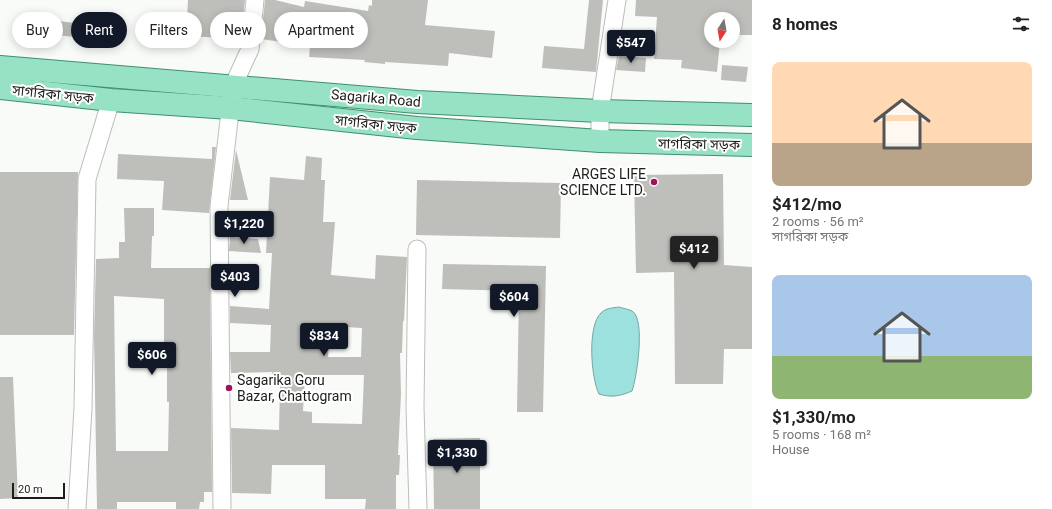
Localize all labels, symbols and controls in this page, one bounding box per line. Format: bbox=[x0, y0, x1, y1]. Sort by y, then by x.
chip: Buy bbox=[12, 12, 63, 48]
chip: Rent bbox=[71, 12, 127, 48]
chip: Filters bbox=[135, 12, 202, 48]
chip: New bbox=[210, 12, 266, 48]
chip: Apartment bbox=[274, 12, 368, 48]
north arrow bbox=[704, 12, 740, 48]
map controls bbox=[704, 12, 740, 48]
icon: filters bbox=[1010, 13, 1032, 35]
text: 8 homes bbox=[772, 14, 838, 34]
pin: $547 bbox=[607, 30, 655, 64]
text: $547 bbox=[616, 35, 646, 50]
street label: সাগরিকা সড়ক bbox=[10, 82, 95, 106]
street label: Sagarika Road bbox=[331, 86, 421, 110]
icon: home bbox=[866, 88, 938, 160]
street label: সাগরিকা সড়ক bbox=[333, 112, 418, 136]
street label: সাগরিকা সড়ক bbox=[657, 135, 741, 153]
place label: ARGES LIFE SCIENCE LTD. bbox=[560, 166, 646, 198]
marker: ARGES LIFE SCIENCE LTD. bbox=[649, 177, 659, 187]
text: $412/mo bbox=[772, 194, 842, 214]
pin: $1,220 bbox=[211, 211, 277, 245]
text: 2 rooms · 56 m² bbox=[772, 214, 864, 229]
text: $1,220 bbox=[224, 216, 264, 231]
text: সাগরিকা সড়ক bbox=[772, 229, 848, 244]
pin: $412 bbox=[670, 236, 718, 270]
text: $412 bbox=[679, 241, 709, 256]
pin: $403 bbox=[211, 264, 259, 298]
text: $403 bbox=[220, 269, 250, 284]
pin: $604 bbox=[490, 284, 538, 318]
text: $604 bbox=[499, 289, 529, 304]
icon: home bbox=[866, 301, 938, 373]
pin: $834 bbox=[300, 323, 348, 357]
text: $834 bbox=[309, 328, 339, 343]
pin: $606 bbox=[128, 342, 176, 376]
text: $606 bbox=[137, 347, 167, 362]
place label: Sagarika Goru Bazar, Chattogram bbox=[237, 372, 352, 404]
marker: Sagarika Goru Bazar, Chattogram bbox=[224, 383, 234, 393]
text: $1,330/mo bbox=[772, 407, 856, 427]
text: 5 rooms · 168 m² bbox=[772, 427, 871, 442]
pin: $1,330 bbox=[424, 440, 490, 474]
text: House bbox=[772, 442, 809, 457]
text: $1,330 bbox=[437, 445, 477, 460]
scale bar bbox=[12, 481, 65, 500]
text: 20 m bbox=[18, 483, 43, 496]

